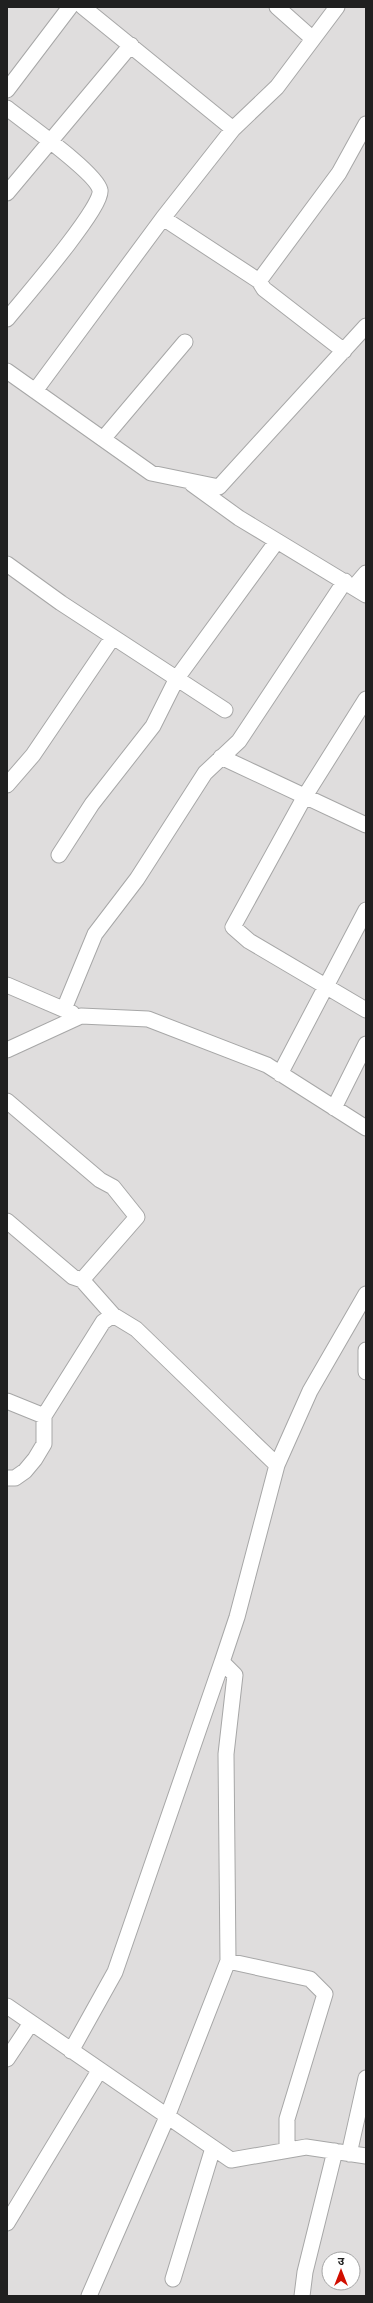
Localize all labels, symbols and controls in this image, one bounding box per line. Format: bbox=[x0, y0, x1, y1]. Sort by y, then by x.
north arrow bbox=[321, 2251, 361, 2291]
text: उ bbox=[338, 2254, 345, 2267]

